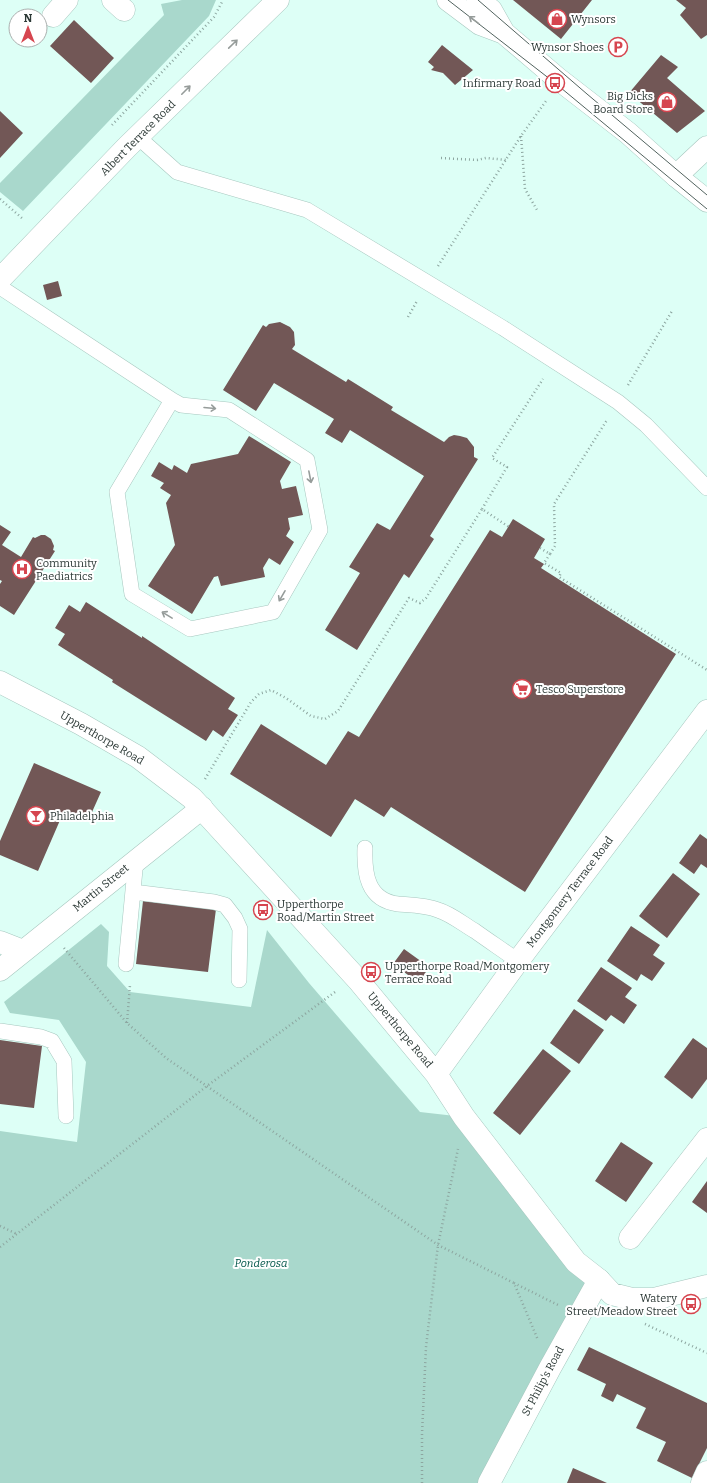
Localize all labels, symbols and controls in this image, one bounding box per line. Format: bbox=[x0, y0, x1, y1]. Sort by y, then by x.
north arrow bbox=[8, 8, 48, 48]
shop icon: Wynsors bbox=[546, 8, 568, 30]
text: N bbox=[24, 12, 33, 25]
place label: Wynsors bbox=[571, 13, 616, 26]
one-way arrow bbox=[469, 15, 480, 24]
parking icon: Wynsor Shoes bbox=[607, 36, 629, 58]
one-way arrow bbox=[228, 39, 238, 49]
place label: Wynsor Shoes bbox=[531, 41, 604, 54]
bus stop icon: Infirmary Road bbox=[544, 72, 566, 94]
place label: Infirmary Road bbox=[463, 77, 541, 90]
one-way arrow bbox=[181, 85, 191, 95]
place label: Big Dicks Board Store bbox=[593, 90, 653, 116]
shop icon: Big Dicks Board Store bbox=[656, 91, 678, 113]
street label: Albert Terrace Road bbox=[98, 97, 179, 178]
one-way arrow bbox=[203, 404, 216, 412]
one-way arrow bbox=[307, 470, 315, 483]
place label: Community Paediatrics bbox=[36, 557, 97, 583]
hospital icon: Community Paediatrics bbox=[11, 558, 33, 580]
one-way arrow bbox=[278, 590, 286, 602]
one-way arrow bbox=[161, 611, 173, 619]
supermarket icon: Tesco Superstore bbox=[511, 678, 533, 700]
place label: Tesco Superstore bbox=[536, 683, 624, 696]
street label: Upperthorpe Road bbox=[58, 709, 147, 768]
bar icon: Philadelphia bbox=[25, 805, 47, 827]
place label: Philadelphia bbox=[50, 810, 114, 823]
street label: Montgomery Terrace Road bbox=[524, 834, 616, 950]
street label: Martin Street bbox=[70, 862, 132, 914]
place label: Upperthorpe Road/Martin Street bbox=[277, 898, 374, 924]
bus stop icon: Upperthorpe Road/Martin Street bbox=[252, 899, 274, 921]
place label: Upperthorpe Road/Montgomery Terrace Road bbox=[385, 960, 550, 986]
bus stop icon: Upperthorpe Road/Montgomery Terrace Road bbox=[360, 961, 382, 983]
street label: Upperthorpe Road bbox=[365, 990, 436, 1071]
park label: Ponderosa bbox=[234, 1257, 288, 1270]
place label: Watery Street/Meadow Street bbox=[566, 1292, 677, 1318]
bus stop icon: Watery Street/Meadow Street bbox=[680, 1293, 702, 1315]
street label: St Philip's Road bbox=[519, 1344, 567, 1418]

